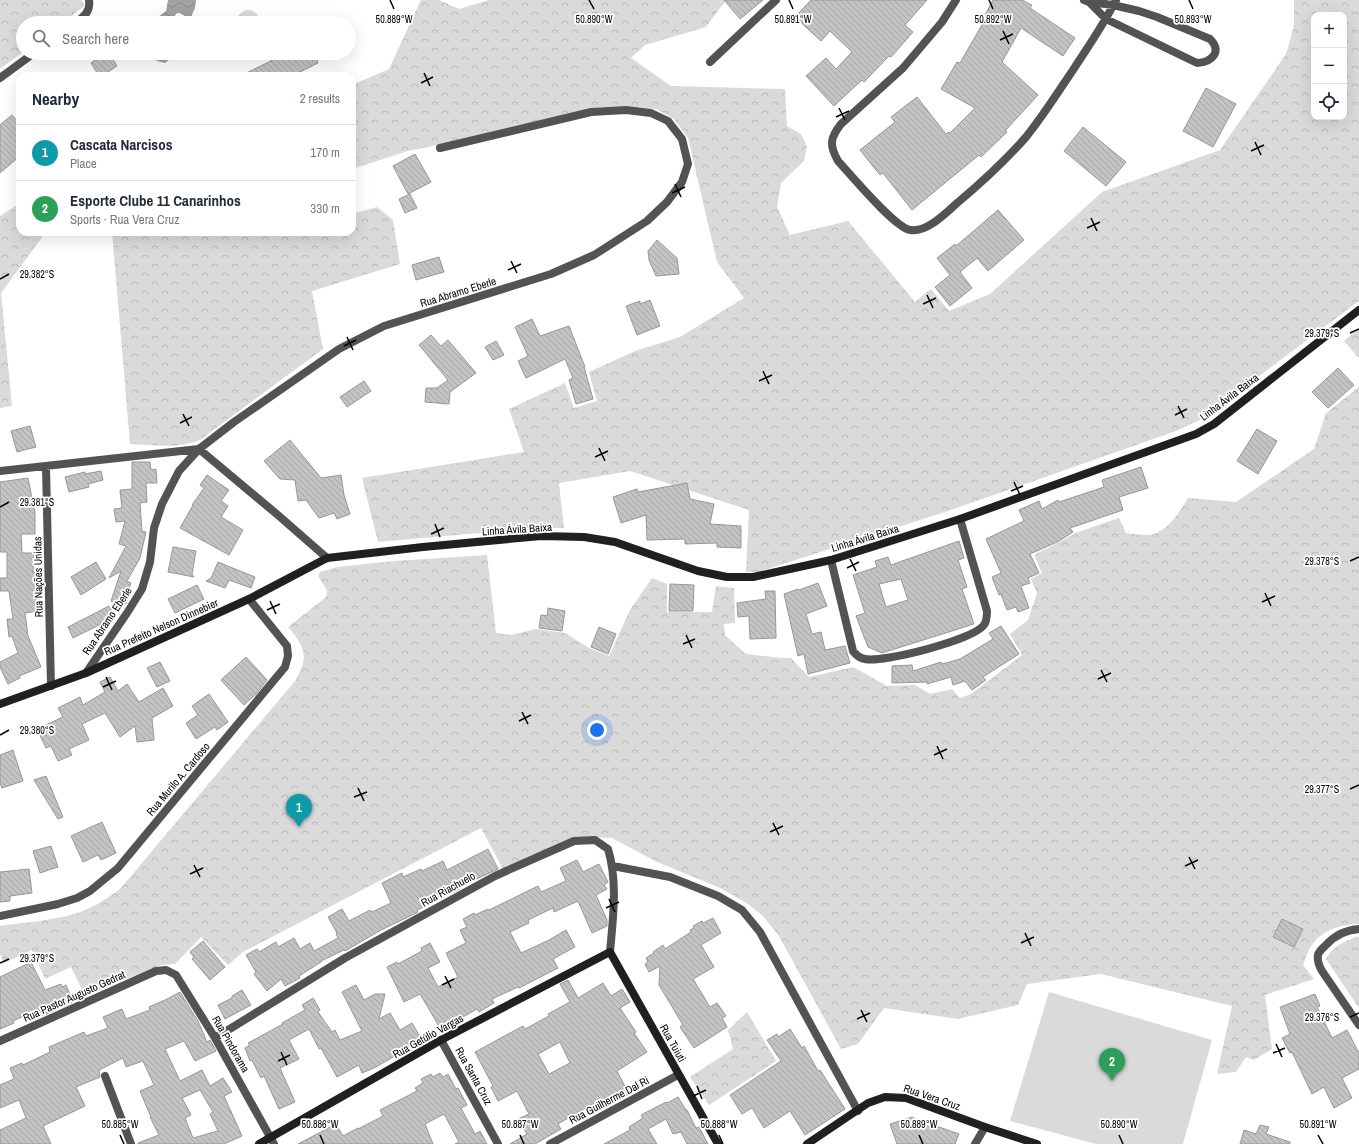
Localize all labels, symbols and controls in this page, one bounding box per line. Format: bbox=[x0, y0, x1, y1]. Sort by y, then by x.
map controls bbox=[1311, 12, 1347, 120]
button: + bbox=[1311, 12, 1347, 48]
text: 50.889°W bbox=[376, 13, 413, 26]
text: 50.890°W bbox=[576, 13, 613, 26]
text: 50.891°W bbox=[775, 13, 812, 26]
text: 50.892°W bbox=[975, 13, 1012, 26]
text: 50.893°W bbox=[1175, 13, 1212, 26]
search box bbox=[16, 16, 356, 60]
icon: search bbox=[30, 27, 52, 49]
text: Search here bbox=[62, 28, 129, 49]
button: − bbox=[1311, 48, 1347, 84]
button: locate bbox=[1311, 84, 1347, 120]
text: Nearby bbox=[32, 87, 79, 110]
text: 2 results bbox=[300, 90, 340, 107]
text: Cascata Narcisos bbox=[70, 134, 173, 155]
text: 1 bbox=[42, 144, 48, 161]
text: 170 m bbox=[310, 144, 340, 161]
text: Place bbox=[70, 155, 97, 172]
text: Esporte Clube 11 Canarinhos bbox=[70, 190, 241, 211]
text: 2 bbox=[42, 200, 48, 217]
text: 330 m bbox=[310, 200, 340, 217]
text: Sports · Rua Vera Cruz bbox=[70, 211, 180, 228]
text: 29.382°S bbox=[20, 268, 55, 281]
street label: Rua Abramo Eberle bbox=[418, 274, 498, 310]
text: 29.379°S bbox=[1305, 327, 1340, 340]
street label: Linha Ávila Baixa bbox=[1197, 370, 1261, 424]
text: 29.381°S bbox=[20, 496, 55, 509]
street label: Linha Ávila Baixa bbox=[482, 520, 552, 538]
street label: Linha Ávila Baixa bbox=[829, 521, 901, 555]
street label: Rua Nações Unidas bbox=[30, 536, 46, 617]
text: 29.378°S bbox=[1305, 555, 1340, 568]
street label: Rua Abramo Eberle bbox=[79, 584, 135, 658]
street label: Rua Prefeito Nelson Dinnebier bbox=[102, 596, 220, 658]
your location bbox=[587, 720, 607, 740]
text: 29.380°S bbox=[20, 724, 55, 737]
street label: Rua Murilo A. Cardoso bbox=[143, 740, 213, 818]
text: 29.377°S bbox=[1305, 783, 1340, 796]
pin: 1 bbox=[286, 794, 312, 827]
street label: Rua Riachuelo bbox=[419, 868, 477, 910]
text: 29.379°S bbox=[20, 952, 55, 965]
street label: Rua Pastor Augusto Gedrat bbox=[21, 967, 128, 1025]
street label: Rua Getúlio Vargas bbox=[390, 1011, 466, 1061]
text: 29.376°S bbox=[1305, 1011, 1340, 1024]
street label: Rua Pindorama bbox=[209, 1013, 253, 1075]
street label: Rua Tuiuti bbox=[657, 1022, 689, 1064]
street label: Rua Santa Cruz bbox=[452, 1045, 496, 1108]
pin: 2 bbox=[1099, 1048, 1125, 1081]
street label: Rua Guilherme Dal Ri bbox=[567, 1073, 651, 1127]
street label: Rua Vera Cruz bbox=[902, 1081, 963, 1113]
text: 50.885°W bbox=[102, 1118, 139, 1131]
text: 50.886°W bbox=[302, 1118, 339, 1131]
text: 50.887°W bbox=[502, 1118, 539, 1131]
text: 50.888°W bbox=[701, 1118, 738, 1131]
text: 50.889°W bbox=[901, 1118, 938, 1131]
text: 50.890°W bbox=[1101, 1118, 1138, 1131]
text: 50.891°W bbox=[1300, 1118, 1337, 1131]

